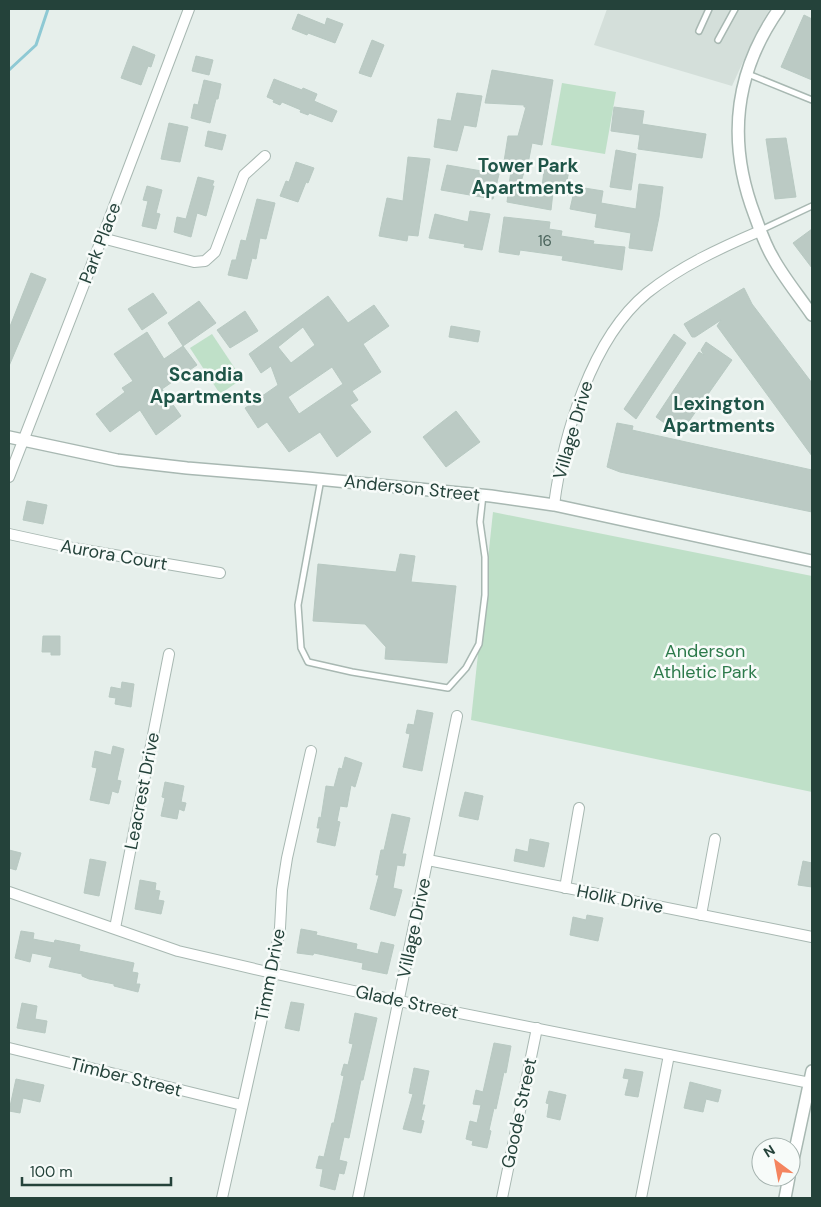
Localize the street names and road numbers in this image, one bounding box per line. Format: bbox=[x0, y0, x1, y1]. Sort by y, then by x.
street label: Park Place bbox=[74, 199, 126, 287]
street label: Village Drive bbox=[547, 378, 599, 482]
street label: Anderson Street bbox=[343, 469, 481, 507]
street label: Aurora Court bbox=[59, 534, 169, 576]
street label: Leacrest Drive bbox=[119, 730, 165, 852]
street label: Village Drive bbox=[392, 876, 436, 980]
street label: Holik Drive bbox=[575, 879, 665, 919]
street label: Timm Drive bbox=[249, 927, 291, 1023]
street label: Glade Street bbox=[353, 979, 461, 1025]
street label: Timber Street bbox=[68, 1052, 184, 1102]
street label: Goode Street bbox=[496, 1056, 542, 1170]

